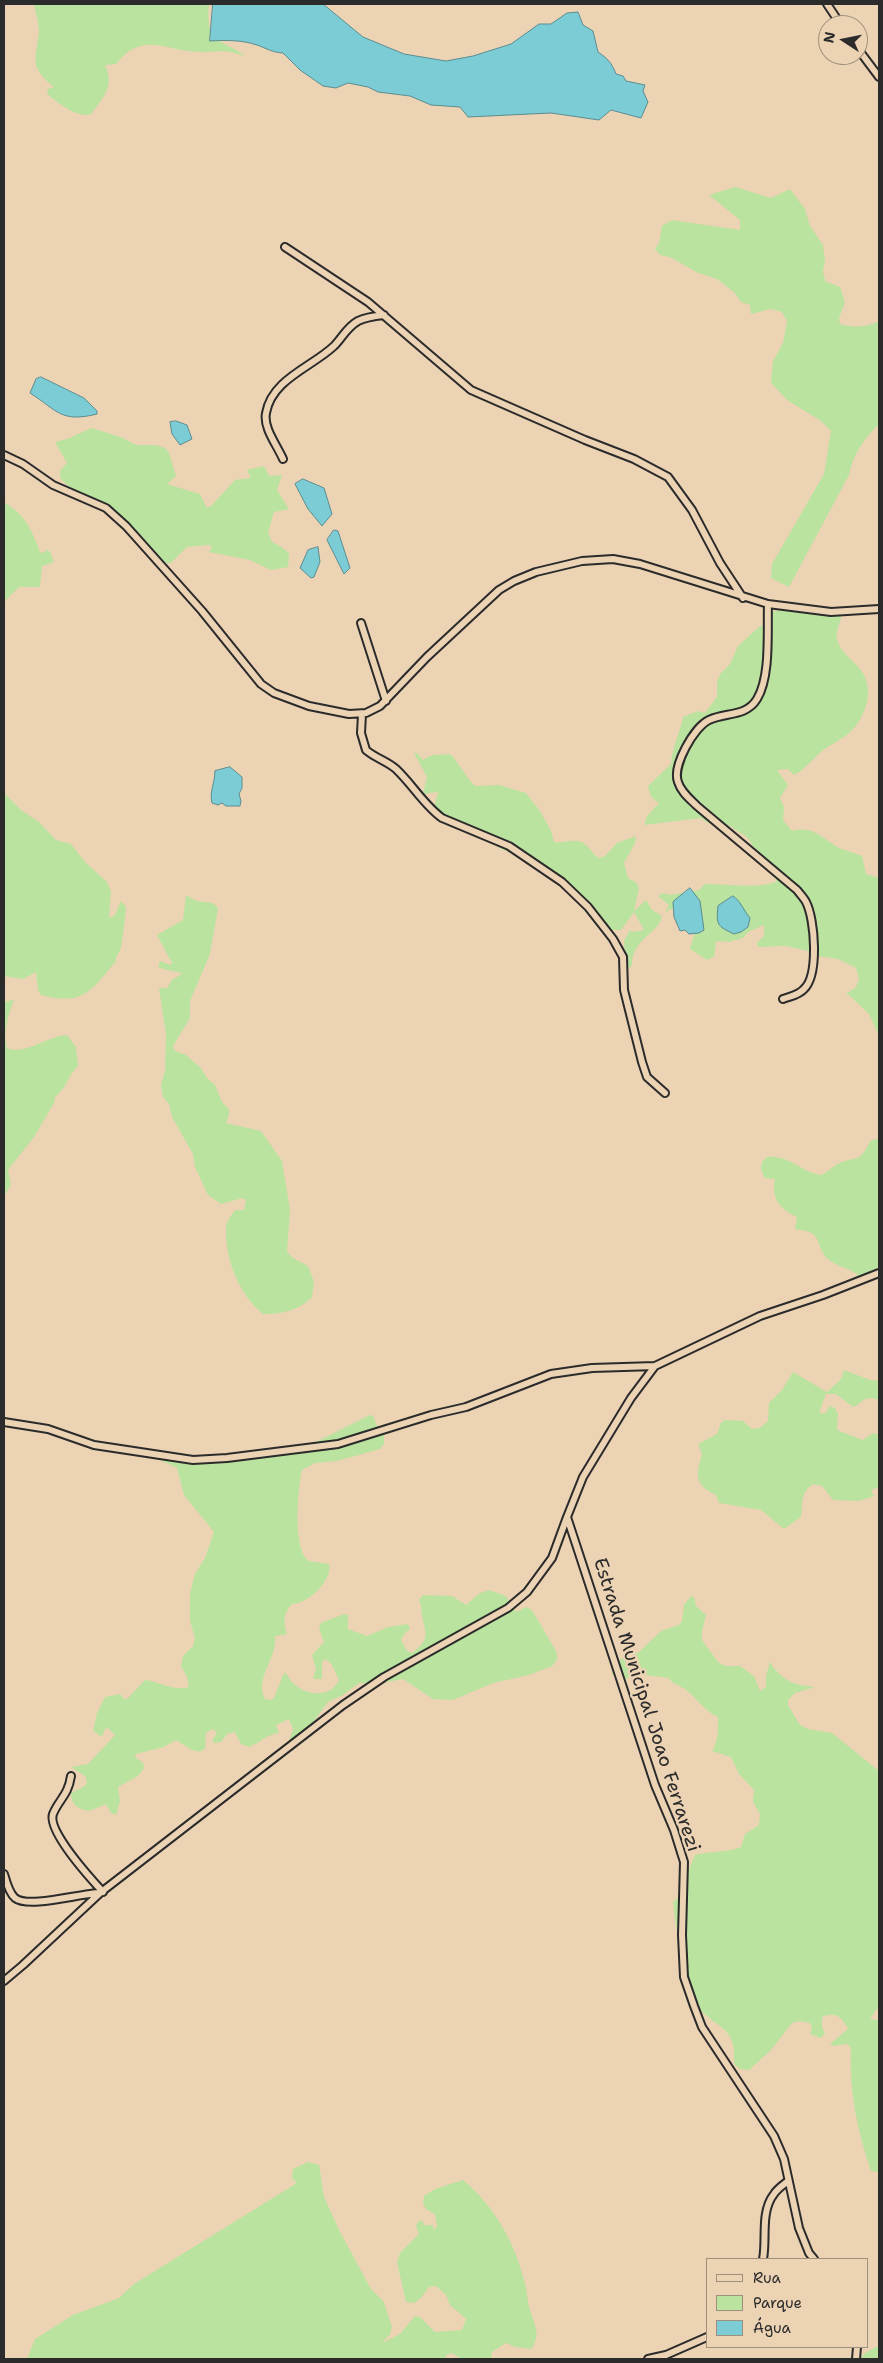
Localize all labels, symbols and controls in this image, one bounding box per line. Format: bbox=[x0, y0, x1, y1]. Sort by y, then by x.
north arrow bbox=[818, 15, 868, 65]
text: N bbox=[819, 30, 839, 44]
street label: Estrada Municipal Joao Ferrarezi bbox=[588, 1555, 704, 1855]
legend bbox=[706, 2258, 868, 2348]
text: Rua bbox=[753, 2268, 781, 2288]
text: Parque bbox=[753, 2293, 802, 2313]
text: Água bbox=[753, 2318, 791, 2338]

